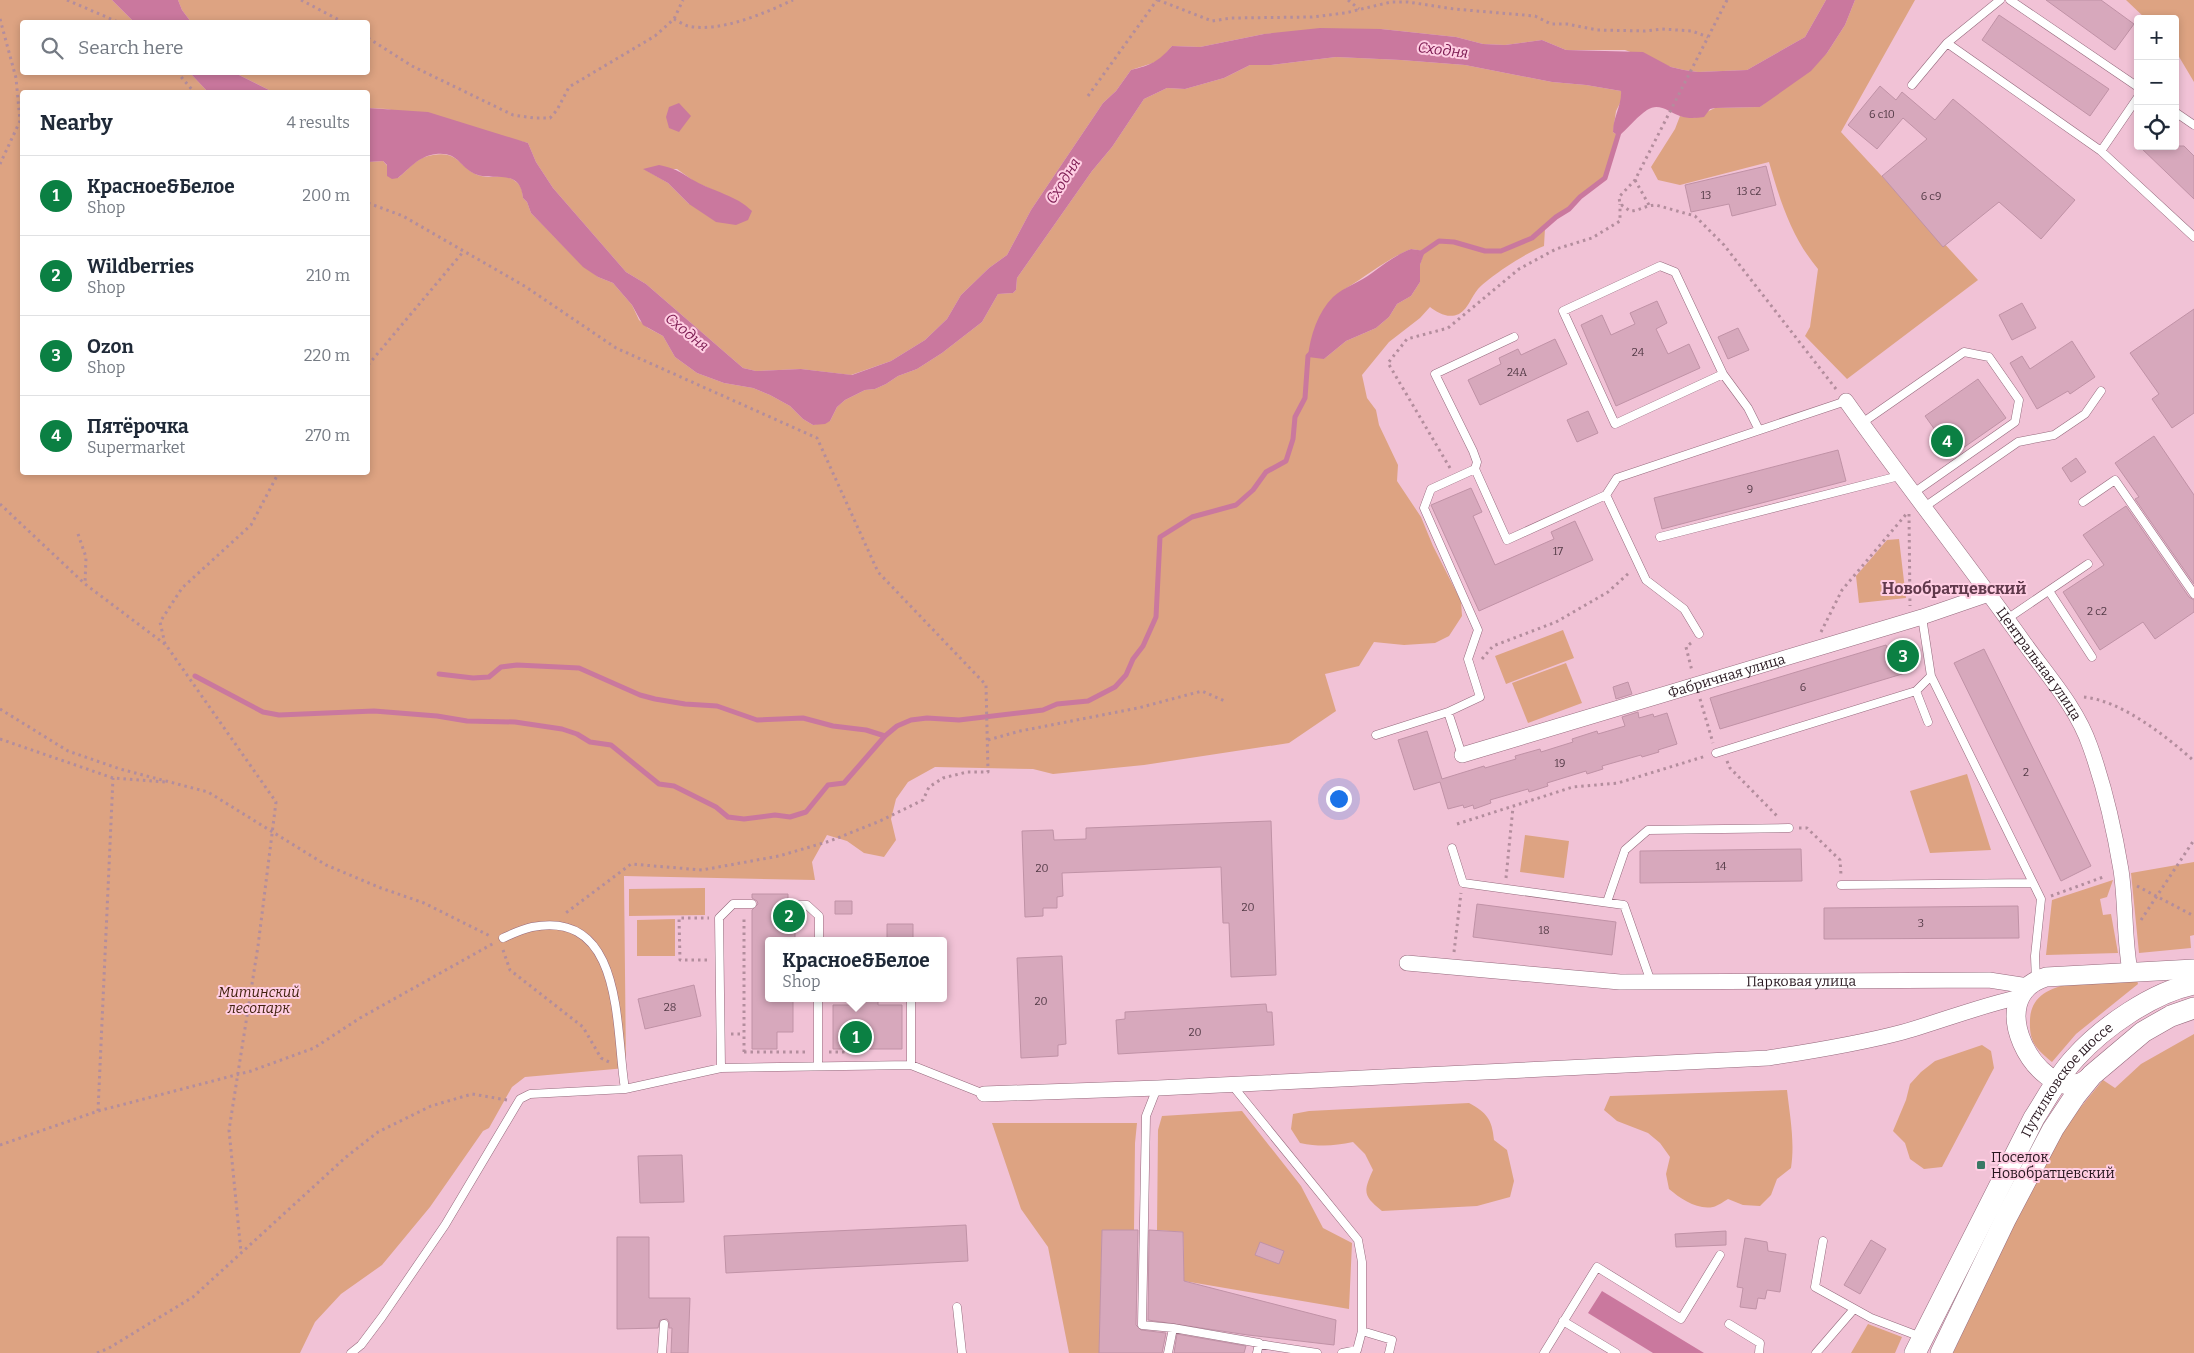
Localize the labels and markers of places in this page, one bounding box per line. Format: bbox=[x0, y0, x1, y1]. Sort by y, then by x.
pin: 4 bbox=[1931, 422, 1963, 460]
pin: 3 bbox=[1887, 637, 1919, 675]
pin: 2 bbox=[773, 897, 805, 935]
pin: 1 bbox=[840, 1018, 872, 1056]
place label: Поселок Новобратцевский bbox=[1991, 1149, 2115, 1182]
marker: Поселок Новобратцевский bbox=[1975, 1159, 1987, 1171]

